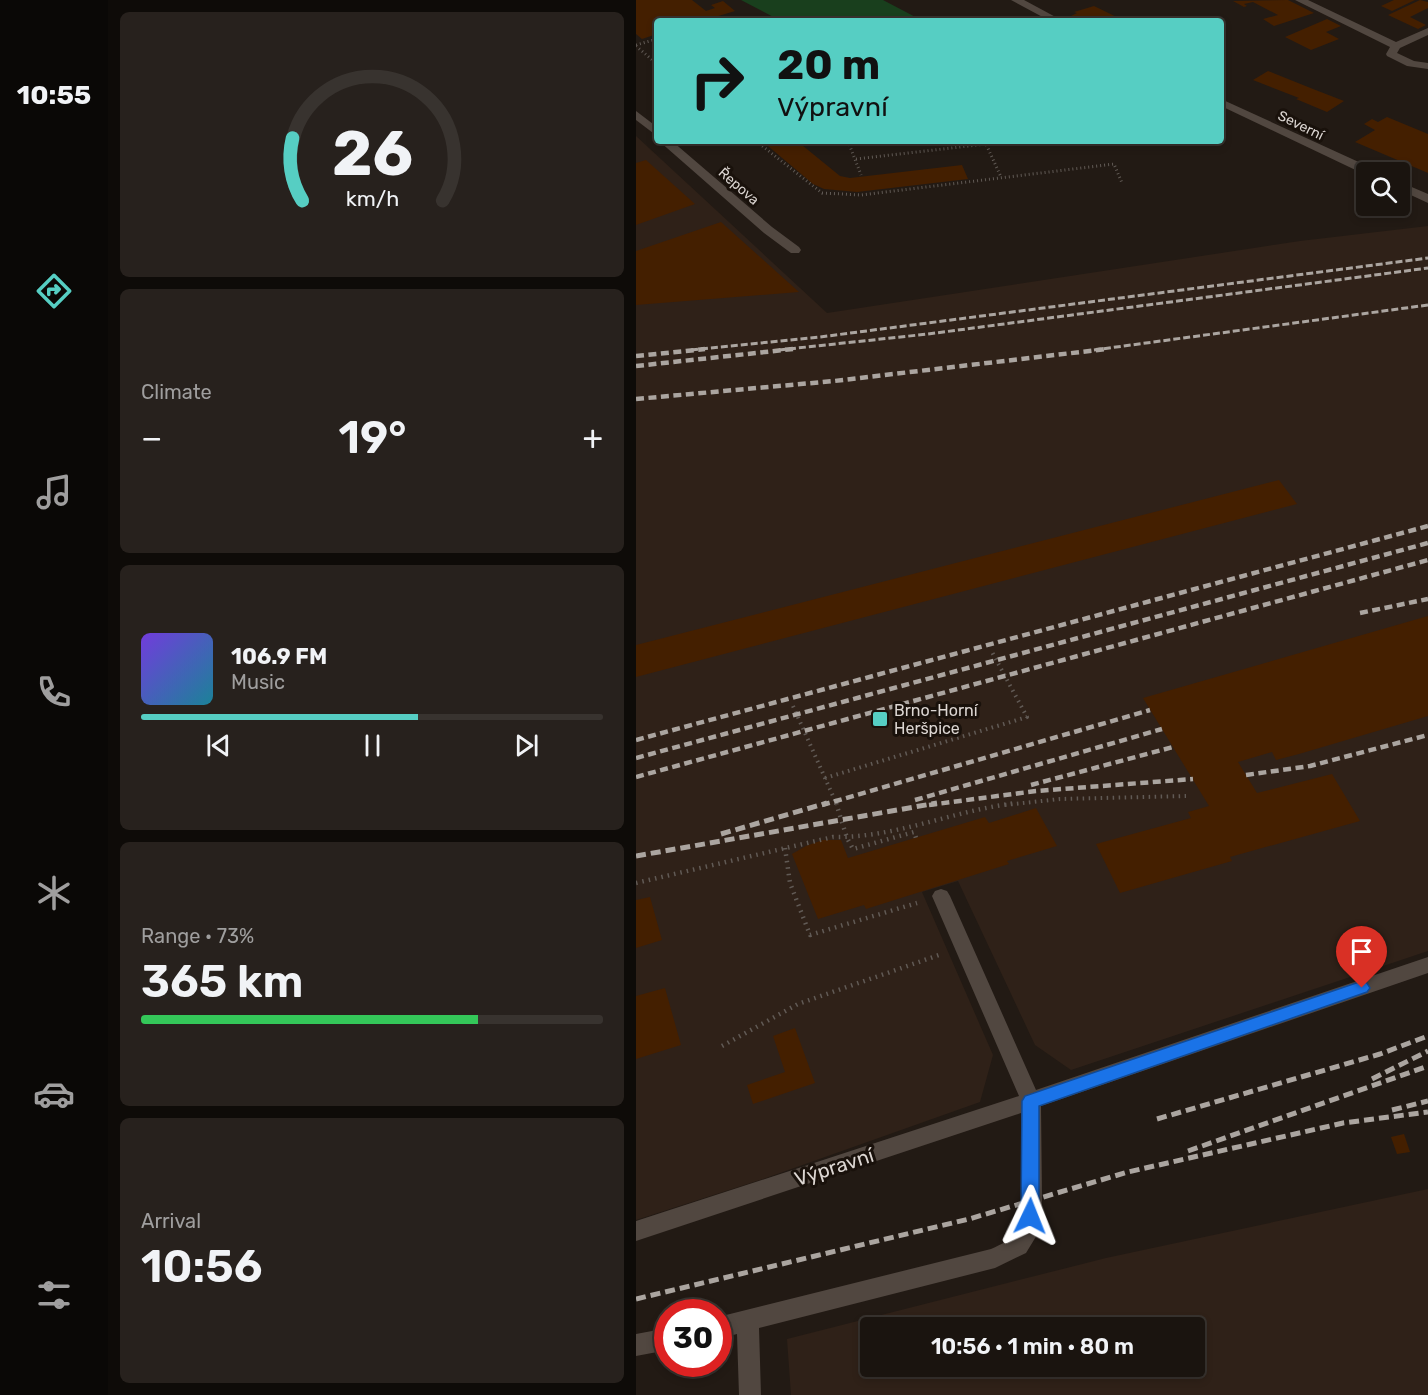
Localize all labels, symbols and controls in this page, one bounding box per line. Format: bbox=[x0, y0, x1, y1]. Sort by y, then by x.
text: 20 m bbox=[777, 40, 880, 90]
icon: right bbox=[678, 42, 756, 120]
text: 10:55 bbox=[17, 79, 91, 111]
text: Výpravní bbox=[777, 91, 888, 123]
street label: Severní bbox=[1275, 107, 1327, 144]
text: 26 bbox=[331, 117, 413, 191]
map controls bbox=[1356, 162, 1410, 216]
button: search bbox=[1356, 162, 1410, 216]
street label: Řepova bbox=[715, 163, 763, 209]
text: km/h bbox=[345, 187, 399, 212]
icon: directions bbox=[33, 270, 75, 312]
text: Climate bbox=[141, 380, 212, 404]
text: 19° bbox=[338, 411, 406, 464]
text: − bbox=[141, 418, 162, 457]
text: + bbox=[582, 418, 603, 457]
icon: music bbox=[33, 471, 75, 513]
text: 106.9 FM bbox=[231, 643, 327, 670]
text: Music bbox=[231, 670, 285, 694]
icon: phone bbox=[33, 671, 75, 713]
place label: Brno-Horní Heršpice bbox=[894, 701, 979, 738]
marker: Brno-Horní Heršpice bbox=[871, 710, 889, 728]
icon: previous bbox=[202, 729, 235, 762]
icon: pause bbox=[356, 729, 389, 762]
icon: next bbox=[510, 729, 543, 762]
icon: climate bbox=[33, 872, 75, 914]
text: Range · 73% bbox=[141, 924, 254, 948]
pin bbox=[1336, 926, 1387, 988]
icon: arrive bbox=[1345, 935, 1378, 968]
text: 365 km bbox=[141, 955, 304, 1008]
icon: car bbox=[33, 1073, 75, 1115]
street label: Výpravní bbox=[791, 1143, 878, 1191]
position arrow bbox=[998, 1184, 1062, 1248]
text: Arrival bbox=[141, 1209, 201, 1233]
text: 10:56 bbox=[141, 1240, 263, 1293]
icon: filters bbox=[33, 1274, 75, 1316]
speed limit sign: 30 bbox=[654, 1299, 732, 1377]
text: 10:56 · 1 min · 80 m bbox=[931, 1333, 1134, 1360]

